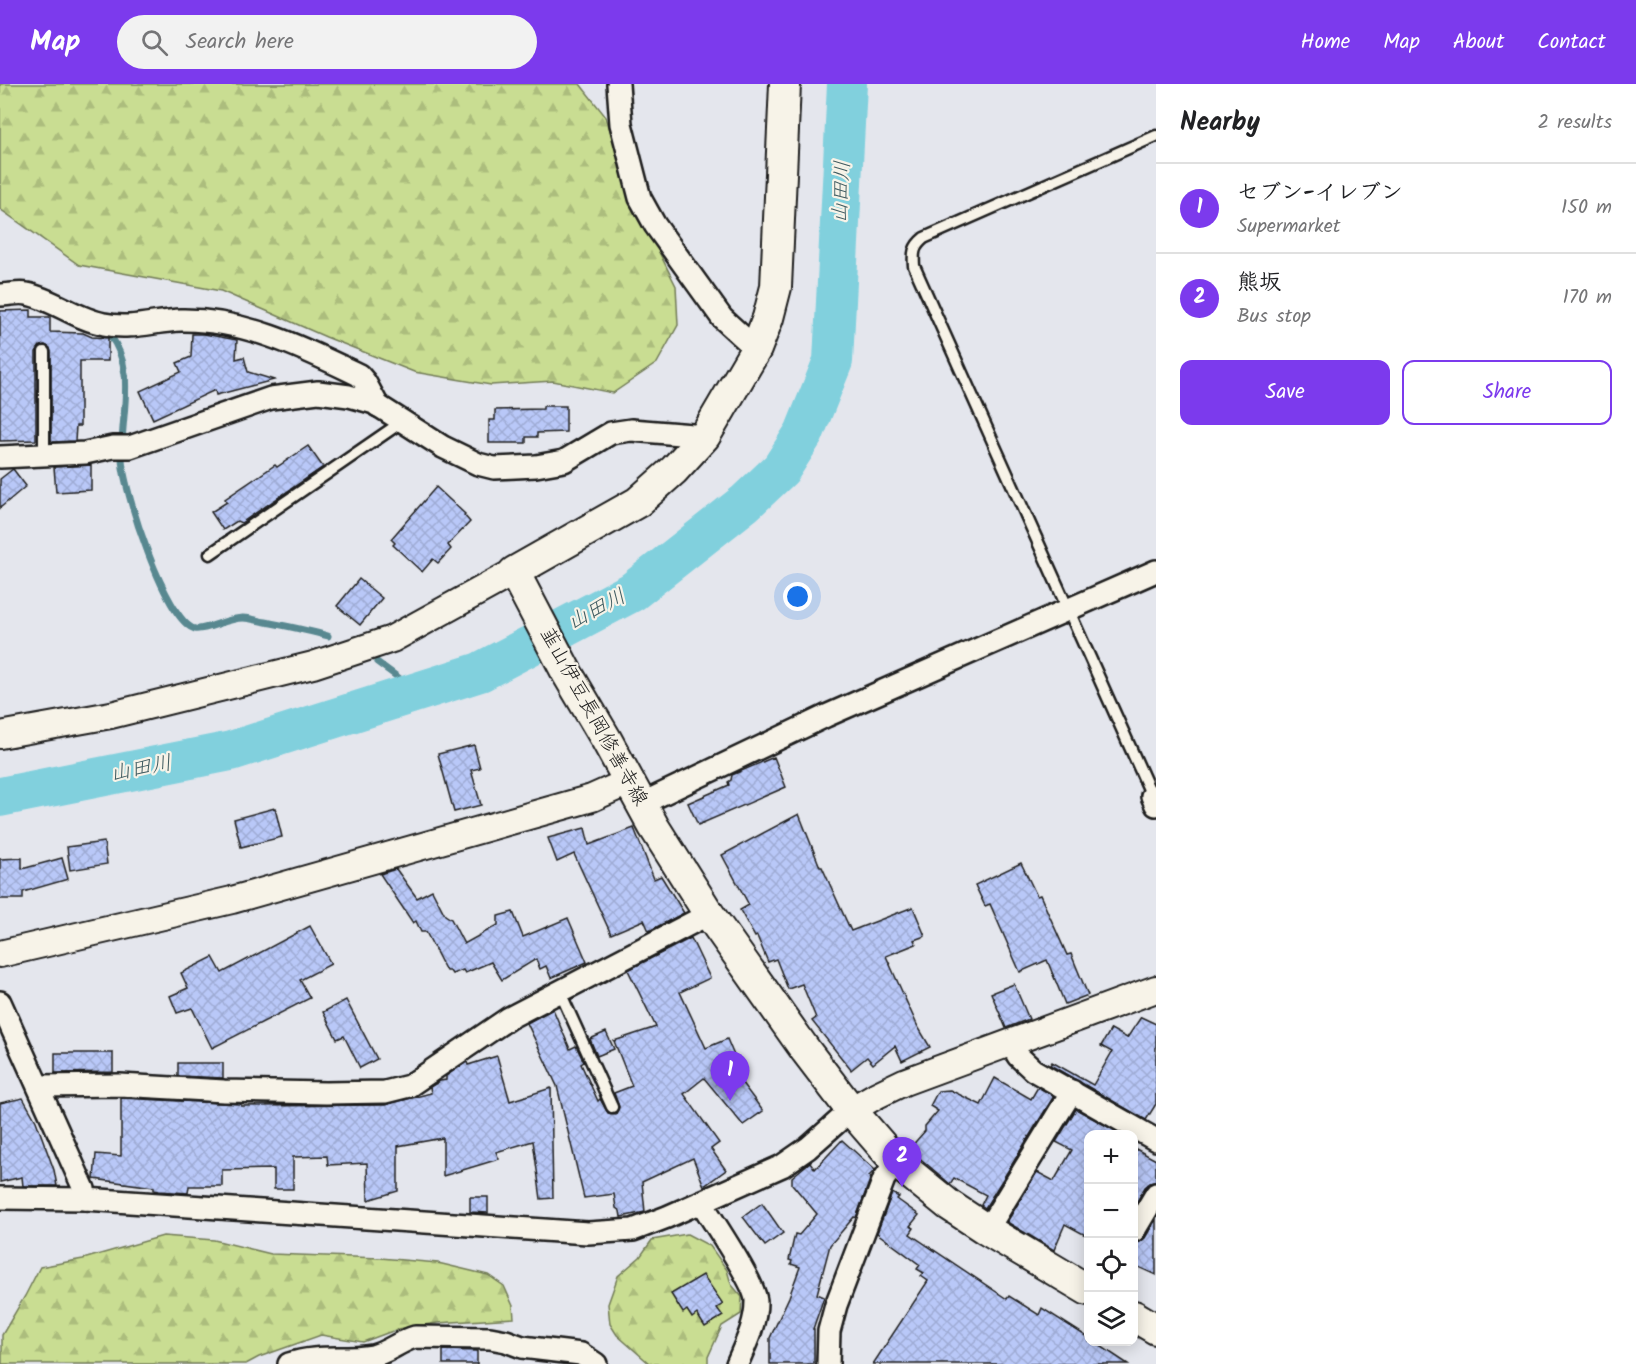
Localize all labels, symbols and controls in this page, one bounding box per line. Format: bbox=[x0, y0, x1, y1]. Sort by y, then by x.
search box bbox=[117, 15, 537, 69]
text: Map bbox=[30, 20, 81, 65]
text: Search here bbox=[186, 25, 294, 60]
icon: search bbox=[138, 26, 171, 59]
text: Home bbox=[1301, 26, 1350, 59]
text: Map bbox=[1383, 26, 1420, 59]
text: About bbox=[1453, 26, 1504, 59]
text: Contact bbox=[1537, 26, 1606, 59]
text: Nearby bbox=[1180, 102, 1260, 144]
text: 2 results bbox=[1537, 107, 1612, 139]
water label: 山田川 bbox=[824, 160, 860, 224]
text: セブン-イレブン bbox=[1237, 176, 1403, 211]
text: 1 bbox=[1196, 192, 1203, 224]
text: 150 m bbox=[1561, 192, 1612, 224]
text: Supermarket bbox=[1237, 211, 1340, 243]
text: 熊坂 bbox=[1237, 266, 1281, 301]
text: 2 bbox=[1194, 282, 1205, 314]
text: 170 m bbox=[1563, 282, 1612, 314]
text: Bus stop bbox=[1237, 301, 1311, 333]
button: Save bbox=[1180, 360, 1390, 425]
button: Share bbox=[1402, 360, 1612, 425]
water label: 山田川 bbox=[561, 581, 633, 639]
your location bbox=[783, 582, 812, 611]
street label: 韮山伊豆長岡修善寺線 bbox=[531, 622, 655, 812]
water label: 山田川 bbox=[107, 747, 175, 791]
pin: 1 bbox=[710, 1052, 750, 1101]
map controls bbox=[1084, 1130, 1138, 1346]
button: + bbox=[1084, 1130, 1138, 1184]
pin: 2 bbox=[882, 1138, 922, 1187]
button: − bbox=[1084, 1184, 1138, 1238]
button: locate bbox=[1084, 1238, 1138, 1292]
button: layers bbox=[1084, 1292, 1138, 1346]

